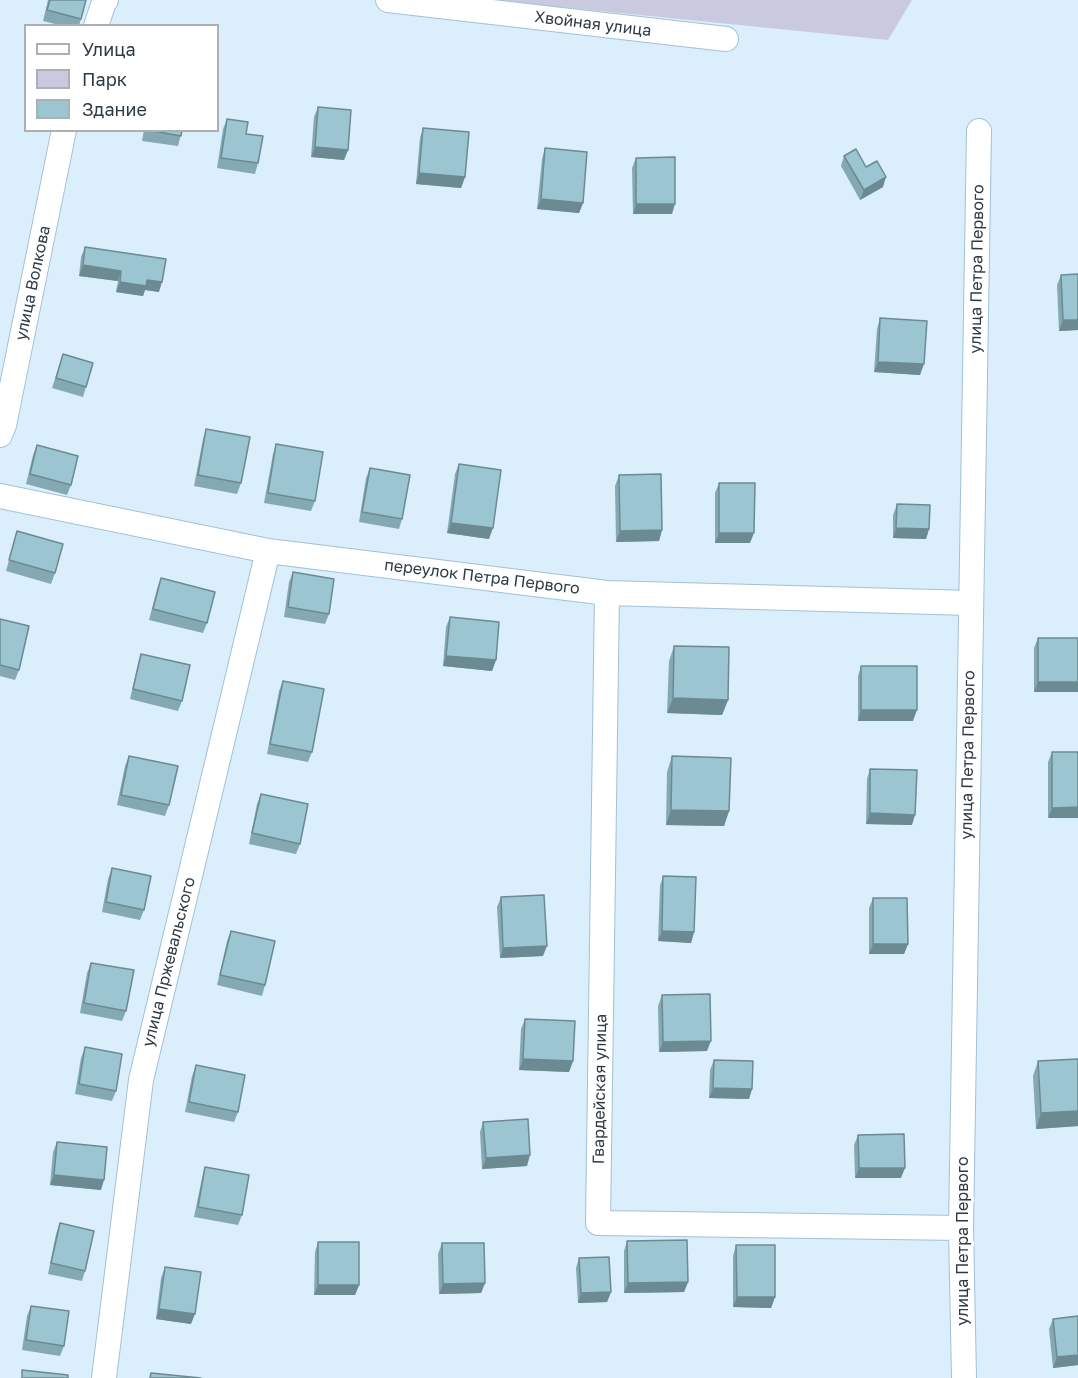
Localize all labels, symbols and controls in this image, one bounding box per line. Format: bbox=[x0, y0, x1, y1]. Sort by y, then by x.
street label: Хвойная улица bbox=[533, 7, 653, 41]
legend bbox=[24, 24, 219, 132]
text: Улица bbox=[82, 38, 136, 60]
text: Парк bbox=[82, 68, 127, 90]
text: Здание bbox=[82, 98, 147, 120]
street label: улица Петра Первого bbox=[966, 184, 988, 354]
street label: улица Волкова bbox=[11, 224, 55, 342]
street label: переулок Петра Первого bbox=[383, 555, 581, 599]
street label: улица Петра Первого bbox=[957, 670, 979, 840]
street label: улица Пржевальского bbox=[139, 875, 199, 1049]
street label: Гвардейская улица bbox=[589, 1014, 611, 1164]
street label: улица Петра Первого bbox=[953, 1156, 973, 1326]

